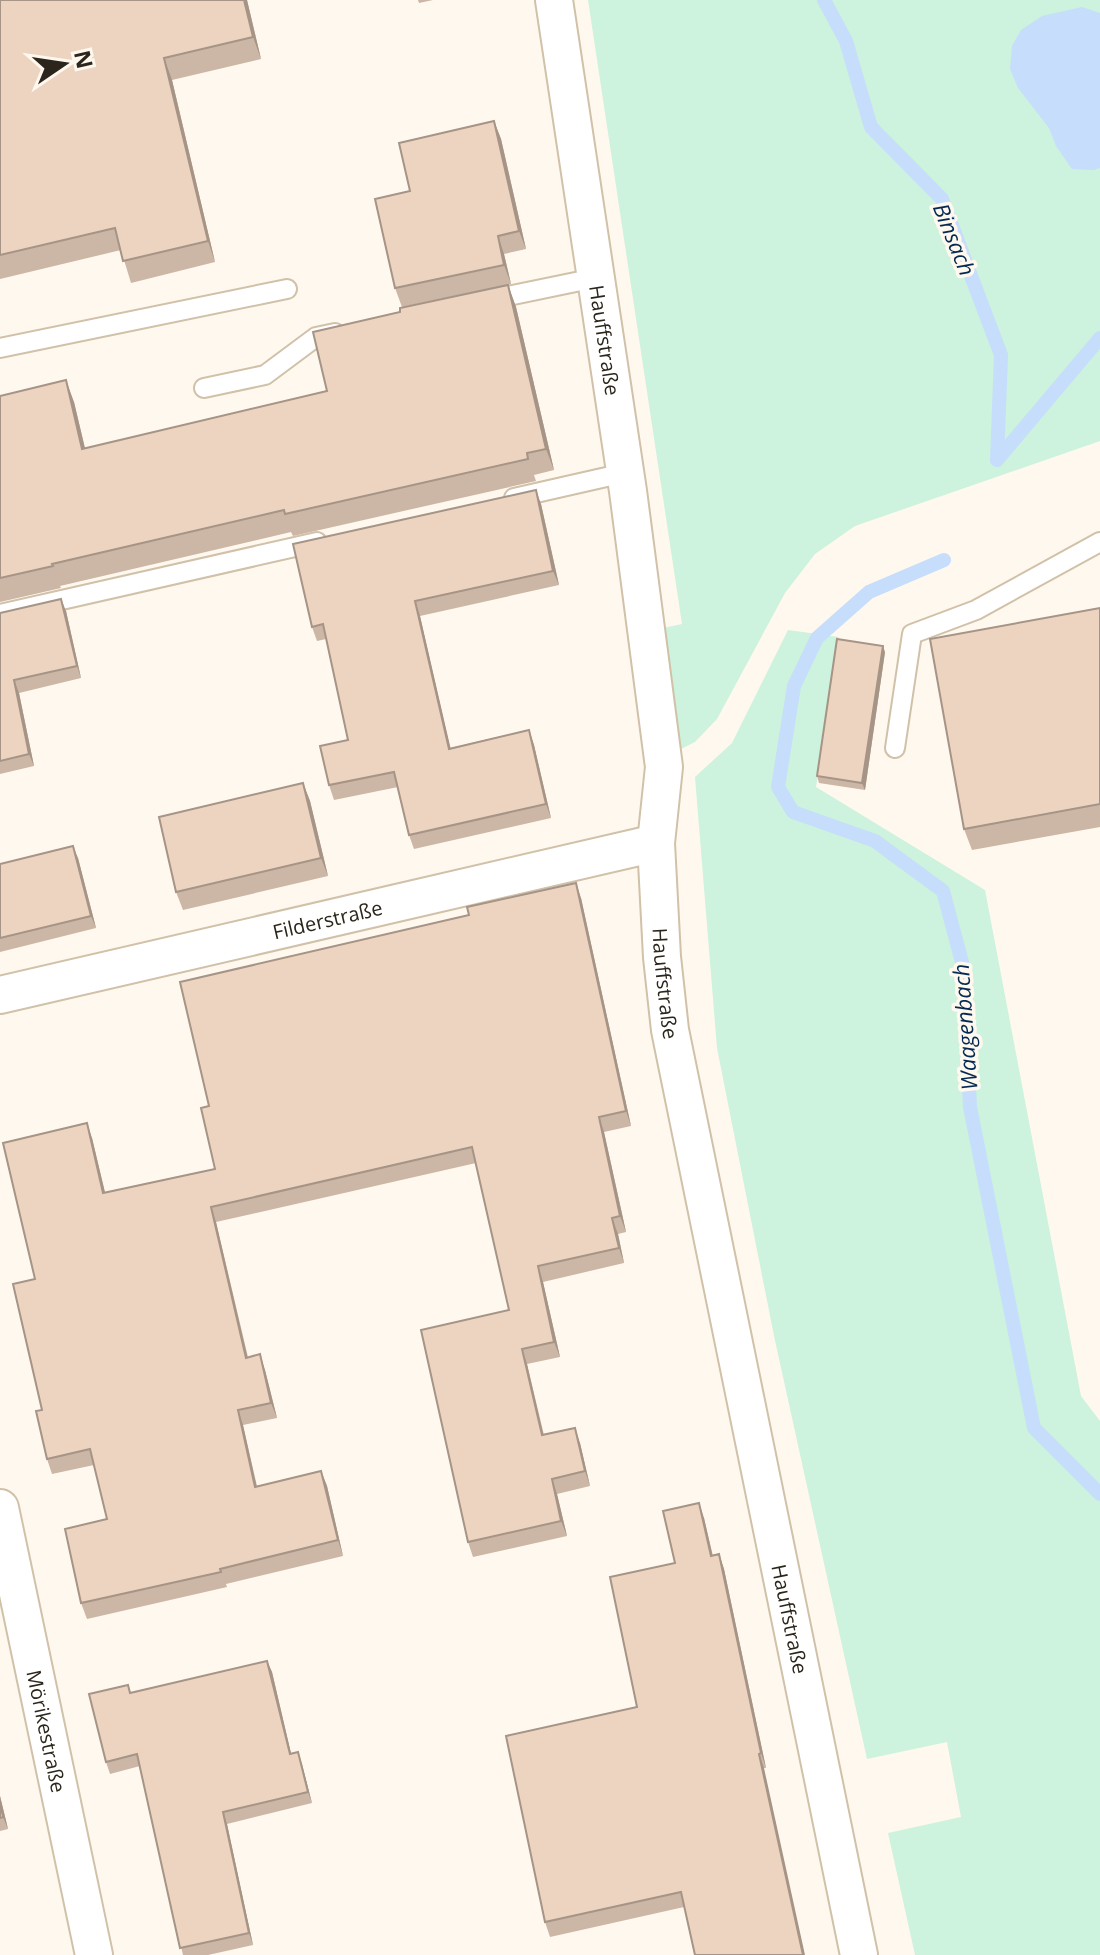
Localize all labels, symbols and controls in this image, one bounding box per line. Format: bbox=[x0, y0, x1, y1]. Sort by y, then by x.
north arrow bbox=[24, 24, 104, 104]
text: N bbox=[68, 47, 101, 71]
water label: Binsach bbox=[927, 198, 983, 280]
street label: Hauffstraße bbox=[584, 283, 627, 397]
street label: Filderstraße bbox=[270, 893, 385, 945]
street label: Hauffstraße bbox=[647, 927, 685, 1041]
water label: Waagenbach bbox=[945, 963, 983, 1091]
street label: Hauffstraße bbox=[766, 1562, 815, 1676]
street label: Mörikestraße bbox=[21, 1667, 73, 1795]

